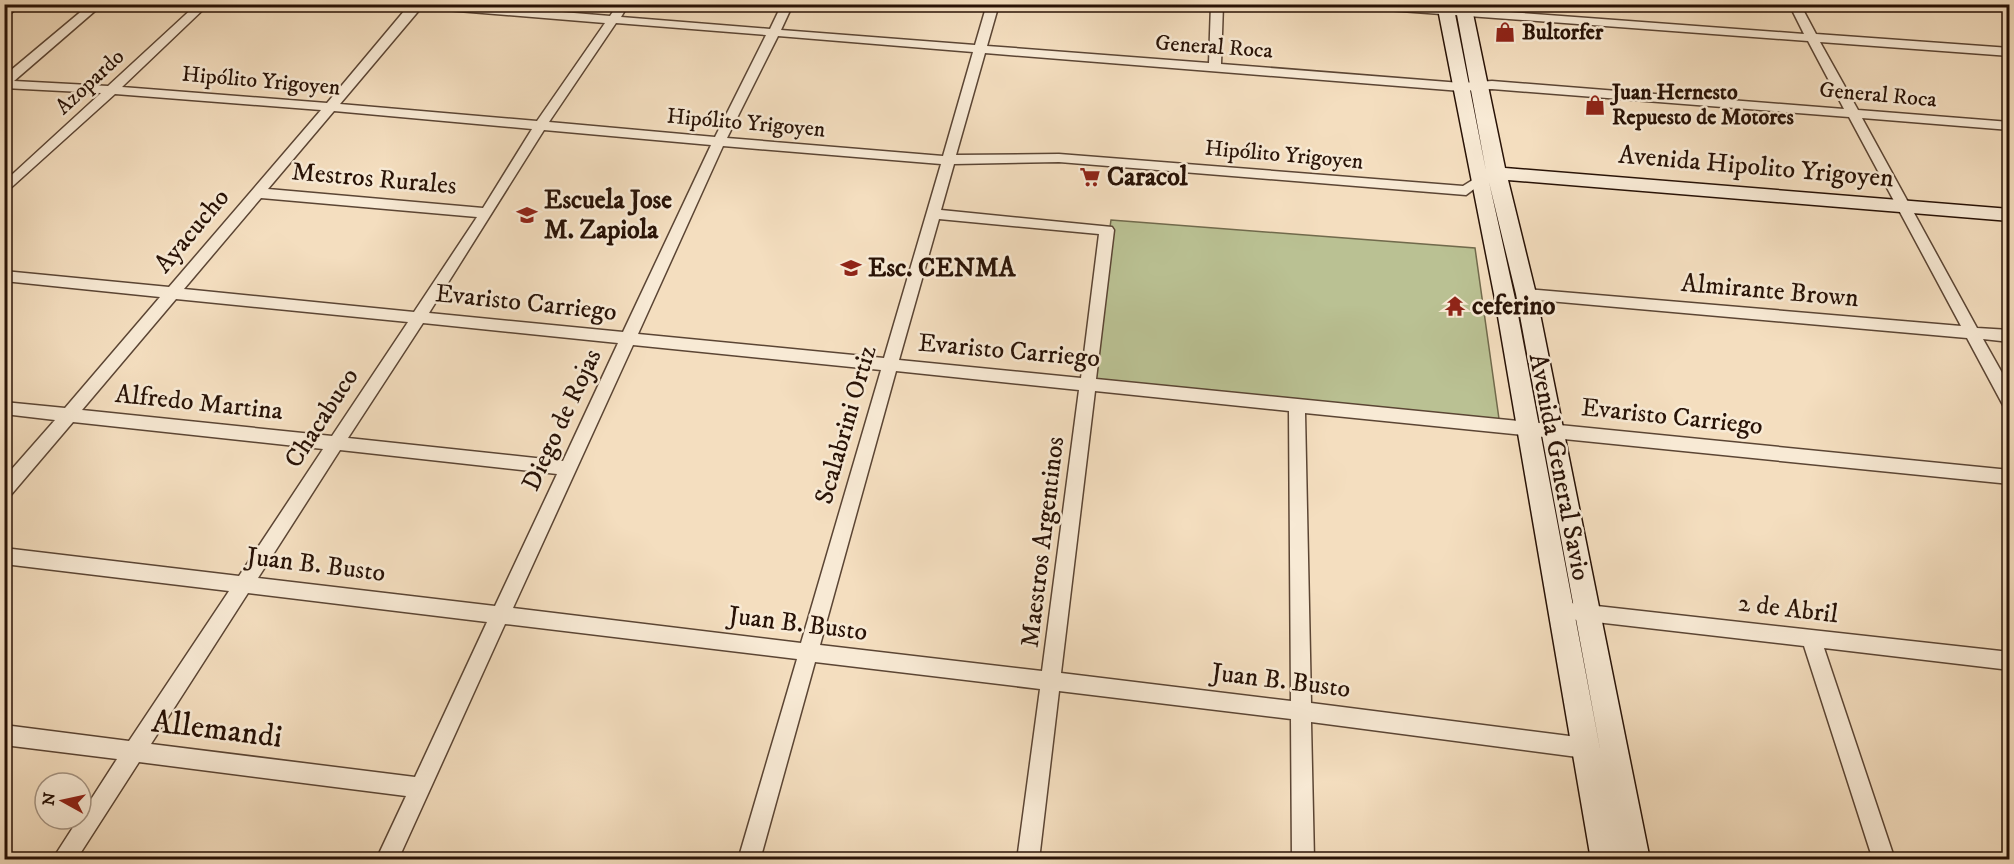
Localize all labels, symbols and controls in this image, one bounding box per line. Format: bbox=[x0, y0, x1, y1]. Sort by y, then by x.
place label: Bultorfer bbox=[1522, 19, 1604, 46]
shop icon: Bultorfer bbox=[1493, 20, 1517, 44]
street label: General Roca bbox=[1154, 29, 1274, 65]
street label: Azopardo bbox=[50, 43, 130, 121]
street label: Hipólito Yrigoyen bbox=[181, 61, 342, 101]
street label: General Roca bbox=[1818, 76, 1939, 114]
place label: Juan Hernesto Repuesto de Motores bbox=[1609, 79, 1794, 131]
shop icon: Juan Hernesto Repuesto de Motores bbox=[1583, 93, 1607, 117]
street label: Hipólito Yrigoyen bbox=[666, 103, 827, 143]
street label: Hipólito Yrigoyen bbox=[1204, 135, 1365, 175]
street label: Avenida Hipolito Yrigoyen bbox=[1617, 139, 1895, 196]
street label: Mestros Rurales bbox=[290, 155, 458, 203]
place label: Caracol bbox=[1107, 161, 1189, 194]
supermarket icon: Caracol bbox=[1078, 165, 1102, 189]
street label: Ayacucho bbox=[147, 182, 237, 280]
place label: Escuela Jose M. Zapiola bbox=[544, 184, 672, 247]
school or university icon: Escuela Jose M. Zapiola bbox=[515, 203, 539, 227]
place label: Esc. CENMA bbox=[868, 252, 1017, 285]
school or university icon: Esc. CENMA bbox=[839, 256, 863, 280]
street label: Almirante Brown bbox=[1680, 267, 1861, 315]
street label: Evaristo Carriego bbox=[434, 277, 618, 329]
place label: ceferino bbox=[1472, 290, 1556, 323]
temple icon: ceferino bbox=[1443, 294, 1467, 318]
street label: Evaristo Carriego bbox=[917, 327, 1101, 375]
street label: Scalabrini Ortiz bbox=[808, 342, 884, 508]
street label: Diego de Rojas bbox=[515, 344, 609, 496]
street label: Avenida General Savio bbox=[1521, 351, 1597, 583]
street label: Chacabuco bbox=[277, 362, 367, 474]
street label: Alfredo Martina bbox=[114, 378, 284, 428]
street label: Evaristo Carriego bbox=[1580, 391, 1764, 443]
street label: Maestros Argentinos bbox=[1014, 435, 1072, 649]
street label: Juan B. Busto bbox=[243, 540, 387, 590]
street label: 2 de Abril bbox=[1736, 587, 1840, 632]
street label: Juan B. Busto bbox=[725, 599, 869, 649]
street label: Juan B. Busto bbox=[1208, 656, 1352, 706]
street label: Allemandi bbox=[149, 702, 285, 758]
north arrow bbox=[33, 771, 93, 831]
text: N bbox=[38, 791, 60, 807]

